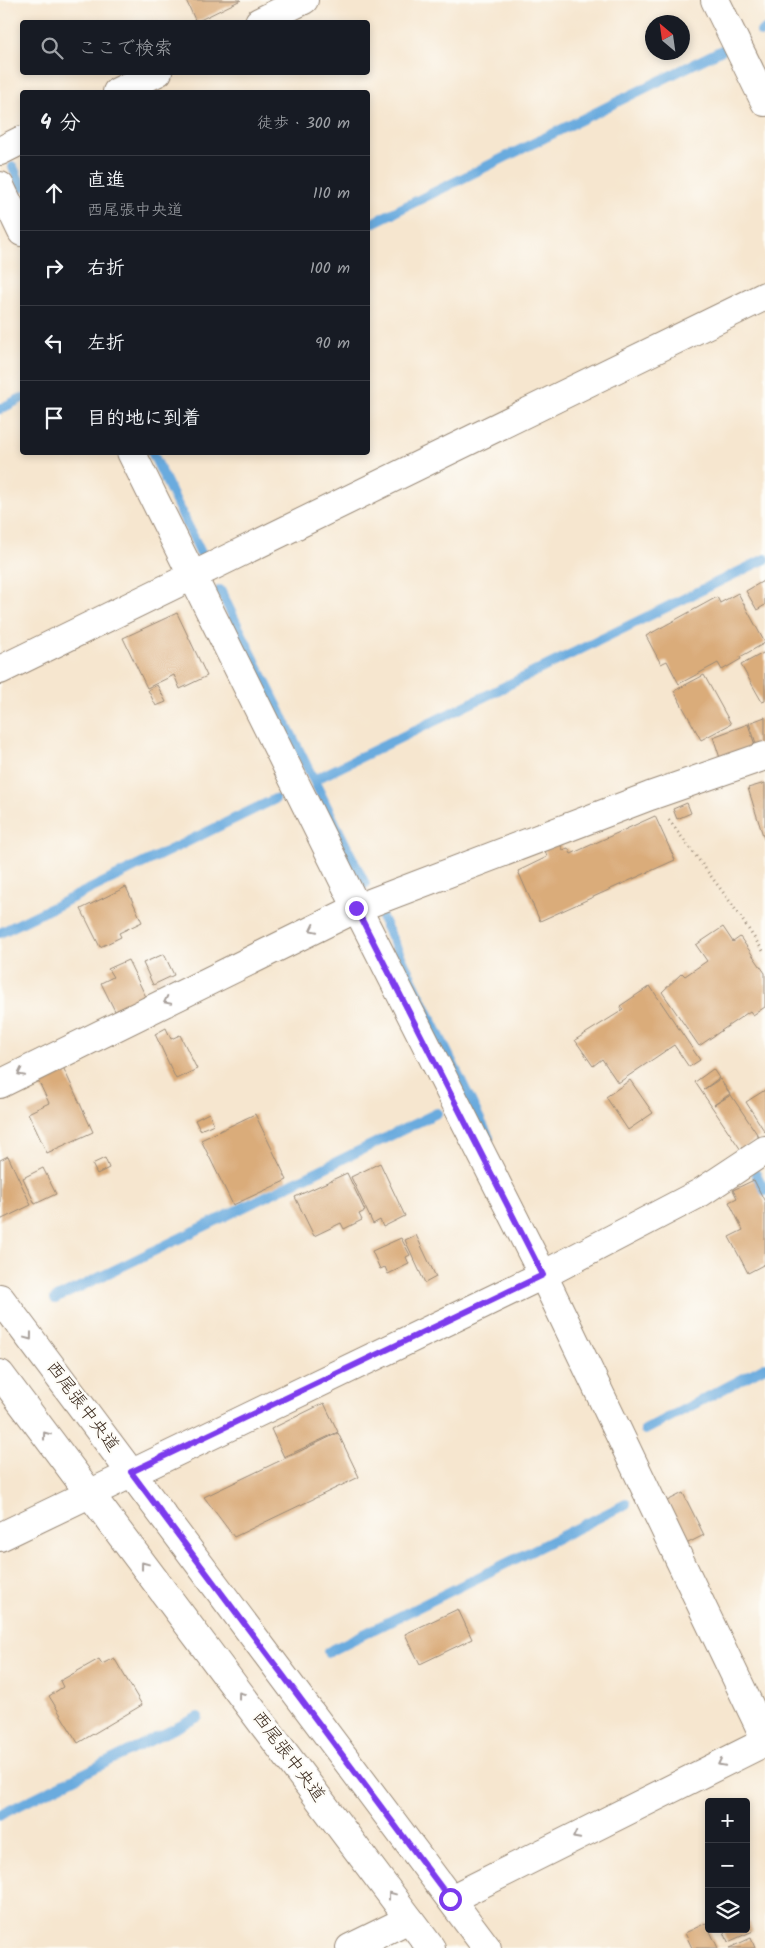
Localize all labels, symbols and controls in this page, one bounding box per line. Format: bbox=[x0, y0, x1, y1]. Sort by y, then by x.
north arrow bbox=[645, 15, 690, 60]
search box bbox=[20, 20, 370, 75]
icon: search bbox=[38, 34, 66, 62]
text: ここで検索 bbox=[78, 34, 173, 64]
text: 4 分 bbox=[40, 107, 81, 140]
text: 徒歩 · 300 m bbox=[257, 111, 350, 136]
text: 直進 bbox=[87, 166, 125, 196]
icon: ahead bbox=[40, 179, 68, 207]
text: 110 m bbox=[313, 181, 350, 206]
text: 西尾張中央道 bbox=[87, 198, 183, 223]
icon: right bbox=[40, 254, 68, 282]
text: 右折 bbox=[87, 254, 125, 284]
text: 100 m bbox=[310, 256, 350, 281]
icon: left bbox=[40, 329, 68, 357]
text: 左折 bbox=[87, 329, 125, 359]
text: 90 m bbox=[315, 331, 350, 356]
icon: arrive bbox=[40, 404, 68, 432]
text: 目的地に到着 bbox=[87, 404, 201, 434]
route end bbox=[345, 897, 368, 920]
one-way arrow bbox=[309, 923, 318, 934]
one-way arrow bbox=[163, 995, 172, 1005]
one-way arrow bbox=[18, 1067, 27, 1077]
one-way arrow bbox=[24, 1331, 32, 1340]
street label: 西尾張中央道 bbox=[38, 1355, 126, 1459]
one-way arrow bbox=[43, 1431, 52, 1441]
one-way arrow bbox=[141, 1562, 149, 1571]
one-way arrow bbox=[238, 1691, 247, 1701]
street label: 西尾張中央道 bbox=[244, 1705, 332, 1809]
one-way arrow bbox=[718, 1757, 727, 1767]
map controls bbox=[705, 1798, 750, 1933]
button: + bbox=[705, 1798, 750, 1843]
one-way arrow bbox=[572, 1830, 581, 1840]
button: − bbox=[705, 1843, 750, 1888]
route start bbox=[439, 1888, 462, 1911]
button: layers bbox=[705, 1888, 750, 1933]
one-way arrow bbox=[389, 1892, 397, 1901]

